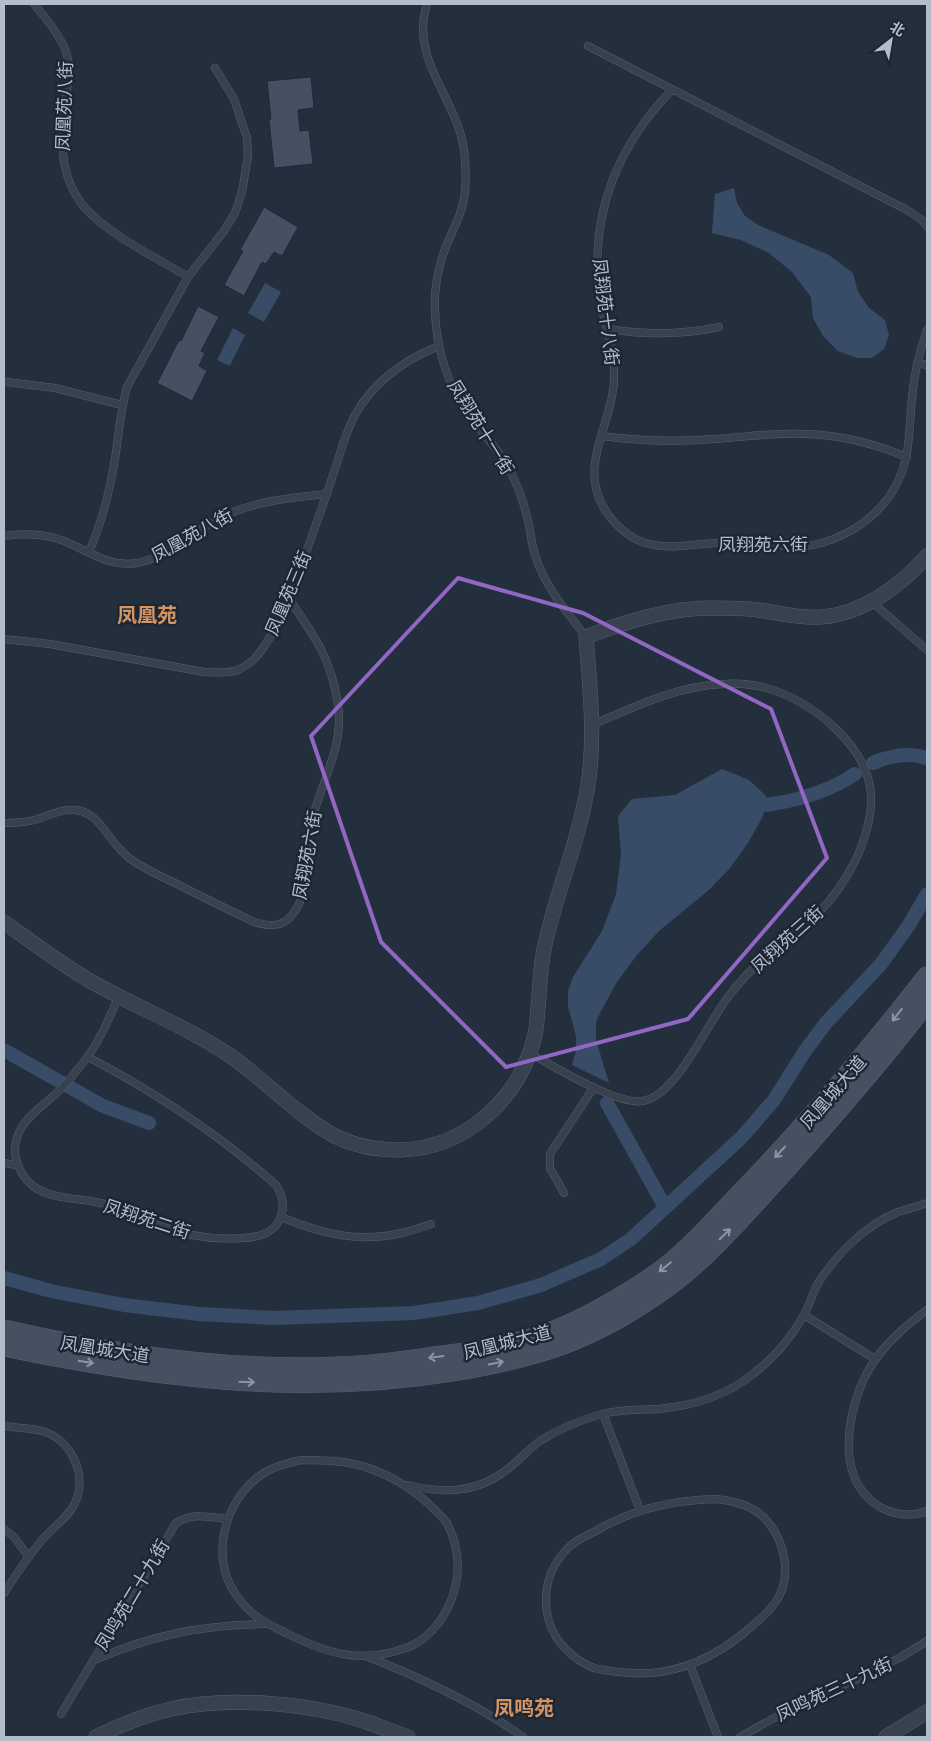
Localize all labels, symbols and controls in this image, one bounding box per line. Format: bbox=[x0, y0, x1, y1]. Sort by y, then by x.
north arrow bbox=[866, 15, 916, 65]
text: 北 bbox=[887, 17, 909, 41]
street label: 凤凰苑八街 bbox=[50, 61, 78, 151]
street label: 凤翔苑十八街 bbox=[587, 257, 625, 367]
street label: 凤翔苑十一街 bbox=[442, 375, 520, 479]
street label: 凤凰苑八街 bbox=[147, 502, 237, 568]
street label: 凤翔苑六街 bbox=[718, 532, 808, 557]
street label: 凤凰苑三街 bbox=[259, 547, 317, 639]
district label: 凤凰苑 bbox=[117, 601, 177, 629]
street label: 凤翔苑六街 bbox=[287, 809, 327, 901]
street label: 凤翔苑三街 bbox=[745, 900, 829, 978]
one-way arrow bbox=[892, 1009, 903, 1022]
street label: 凤凰城大道 bbox=[794, 1050, 872, 1134]
one-way arrow bbox=[774, 1146, 786, 1158]
street label: 凤翔苑二街 bbox=[100, 1193, 194, 1245]
one-way arrow bbox=[719, 1228, 732, 1240]
one-way arrow bbox=[659, 1261, 672, 1272]
street label: 凤凰城大道 bbox=[460, 1319, 554, 1365]
street label: 凤凰城大道 bbox=[59, 1330, 151, 1368]
one-way arrow bbox=[428, 1352, 444, 1362]
one-way arrow bbox=[78, 1357, 94, 1367]
one-way arrow bbox=[487, 1357, 503, 1367]
one-way arrow bbox=[239, 1377, 255, 1386]
street label: 凤鸣苑二十九街 bbox=[89, 1535, 175, 1655]
street label: 凤鸣苑三十九街 bbox=[772, 1651, 896, 1727]
district label: 凤鸣苑 bbox=[494, 1694, 554, 1722]

